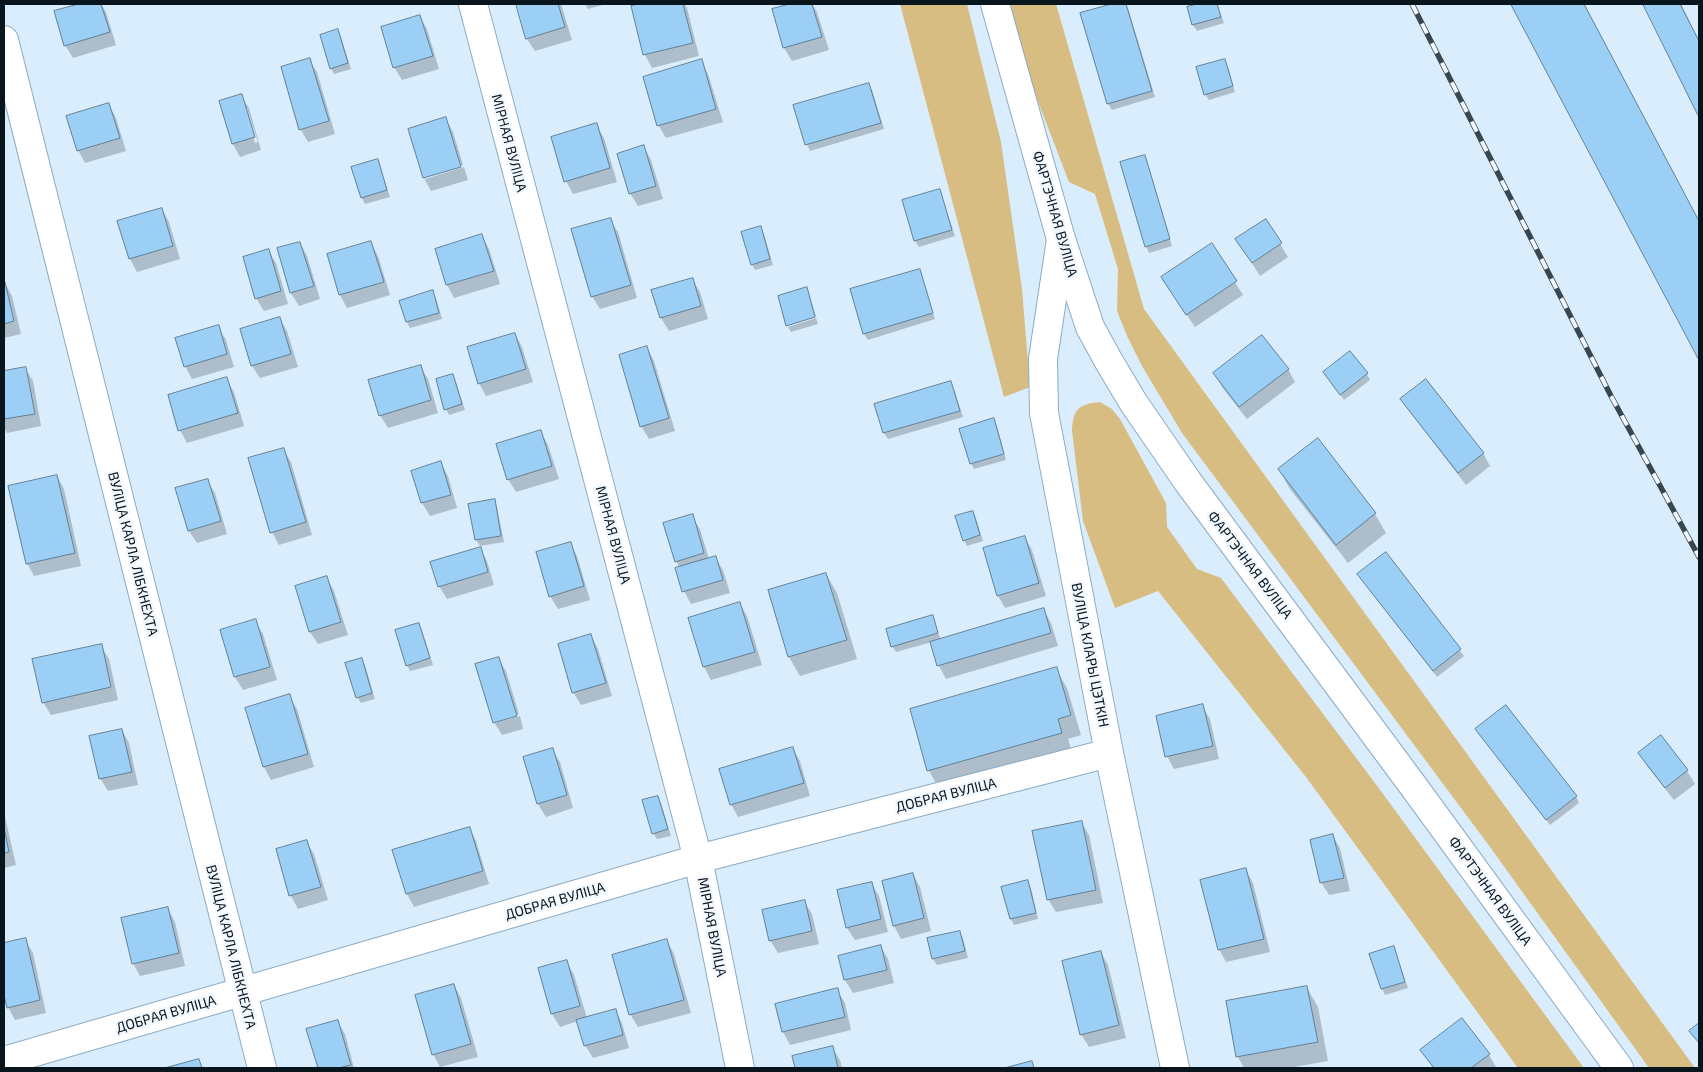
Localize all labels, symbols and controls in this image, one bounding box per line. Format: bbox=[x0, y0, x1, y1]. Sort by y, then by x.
street label: МІРНАЯ ВУЛІЦА bbox=[488, 92, 530, 194]
street label: ФАРТЭЧНАЯ ВУЛІЦА bbox=[1029, 149, 1081, 279]
street label: ВУЛІЦА КАРЛА ЛІБКНЕХТА bbox=[104, 470, 162, 638]
street label: МІРНАЯ ВУЛІЦА bbox=[592, 484, 634, 586]
street label: ФАРТЭЧНАЯ ВУЛІЦА bbox=[1204, 508, 1296, 622]
street label: ВУЛІЦА КЛАРЫ ЦЭТКІН bbox=[1068, 581, 1112, 729]
street label: ДОБРАЯ ВУЛІЦА bbox=[894, 774, 998, 816]
street label: ФАРТЭЧНАЯ ВУЛІЦА bbox=[1445, 833, 1535, 949]
street label: ВУЛІЦА КАРЛА ЛІБКНЕХТА bbox=[202, 863, 260, 1031]
street label: МІРНАЯ ВУЛІЦА bbox=[694, 876, 730, 978]
street label: ДОБРАЯ ВУЛІЦА bbox=[503, 879, 607, 923]
street label: ДОБРАЯ ВУЛІЦА bbox=[114, 992, 218, 1036]

